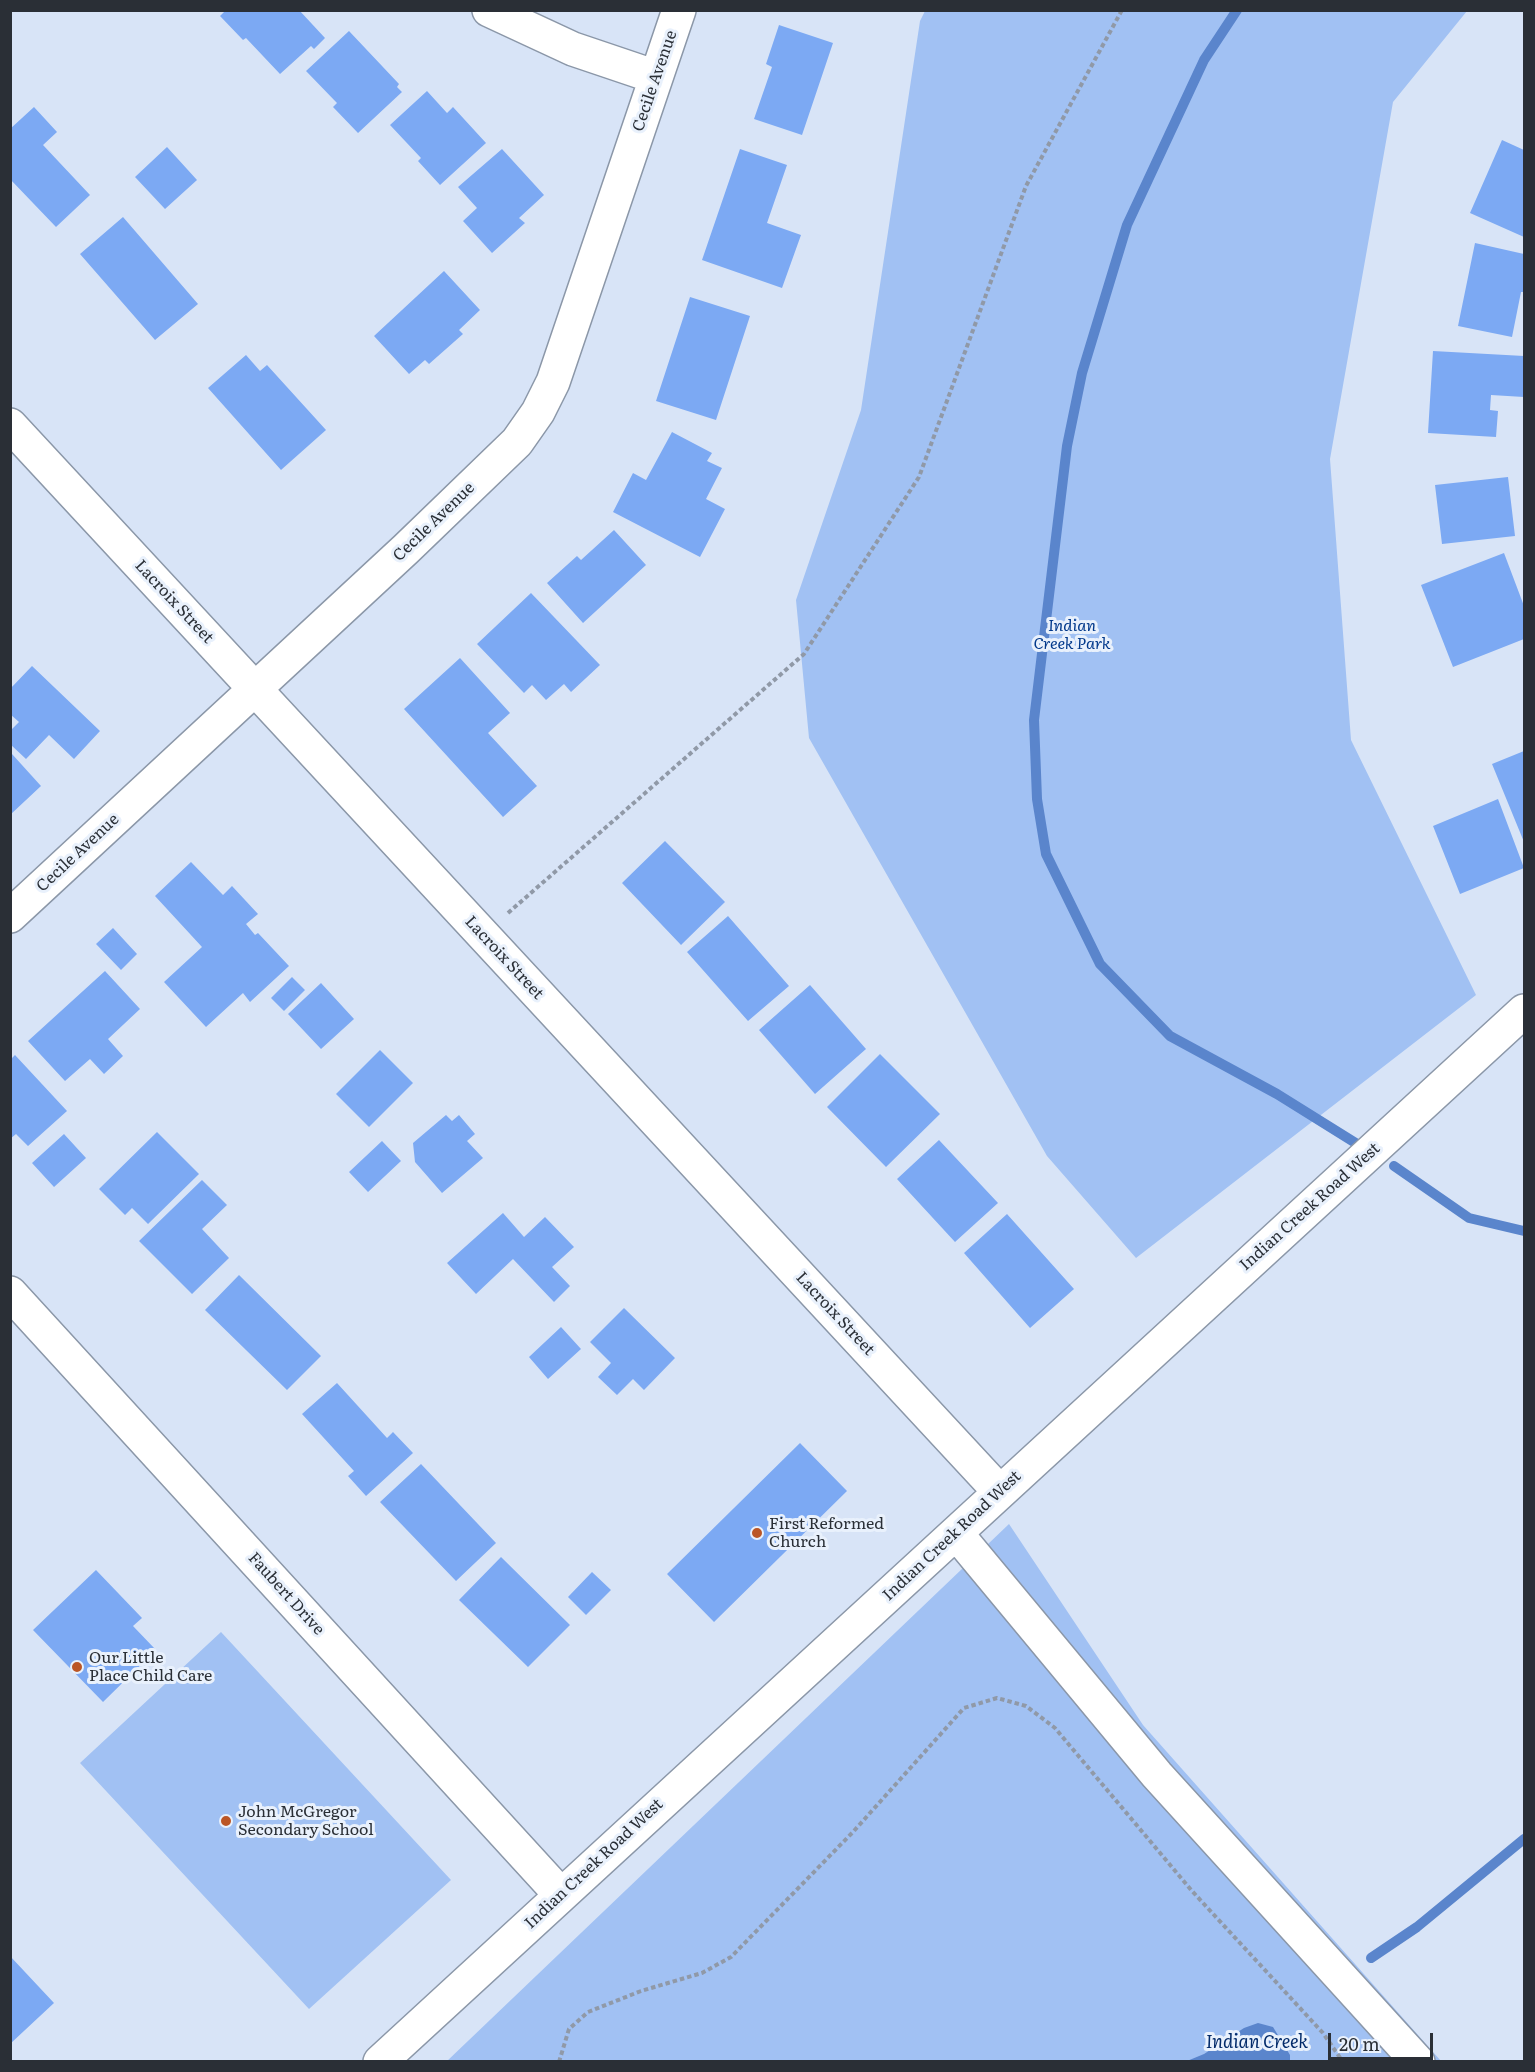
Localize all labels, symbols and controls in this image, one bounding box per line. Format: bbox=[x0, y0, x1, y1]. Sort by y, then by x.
street label: Cecile Avenue bbox=[629, 28, 681, 134]
street label: Cecile Avenue bbox=[389, 478, 479, 566]
street label: Lacroix Street bbox=[131, 556, 217, 648]
park label: Indian Creek Park bbox=[1033, 616, 1111, 654]
street label: Cecile Avenue bbox=[33, 810, 123, 896]
street label: Lacroix Street bbox=[461, 912, 547, 1004]
street label: Indian Creek Road West bbox=[1236, 1139, 1384, 1275]
street label: Lacroix Street bbox=[792, 1268, 878, 1360]
street label: Indian Creek Road West bbox=[879, 1467, 1025, 1605]
place label: First Reformed Church bbox=[769, 1514, 884, 1552]
marker: First Reformed Church bbox=[750, 1526, 764, 1540]
street label: Faubert Drive bbox=[244, 1549, 328, 1639]
place label: Our Little Place Child Care bbox=[89, 1648, 212, 1686]
marker: Our Little Place Child Care bbox=[70, 1660, 84, 1674]
street label: Indian Creek Road West bbox=[521, 1795, 667, 1933]
place label: John McGregor Secondary School bbox=[238, 1802, 374, 1840]
marker: John McGregor Secondary School bbox=[219, 1814, 233, 1828]
scale bar bbox=[1331, 2021, 1436, 2059]
text: 20 m bbox=[1339, 2030, 1380, 2057]
water label: Indian Creek bbox=[1206, 2032, 1308, 2054]

